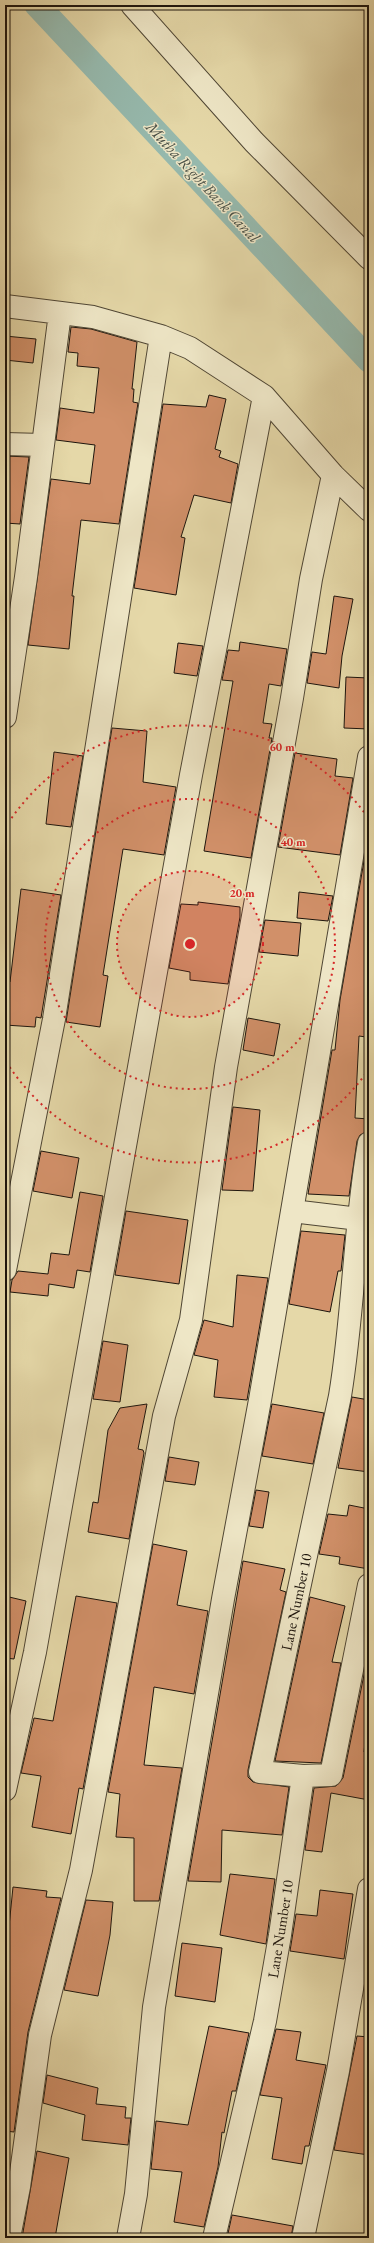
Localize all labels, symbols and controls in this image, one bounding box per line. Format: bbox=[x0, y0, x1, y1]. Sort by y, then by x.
water label: Mutha Right Bank Canal bbox=[141, 116, 265, 247]
text: 60 m bbox=[269, 739, 295, 755]
text: 40 m bbox=[280, 834, 306, 850]
text: 20 m bbox=[229, 885, 255, 901]
centre of rings bbox=[183, 937, 197, 951]
street label: Lane Number 10 bbox=[276, 1552, 316, 1652]
street label: Lane Number 10 bbox=[263, 1879, 297, 1979]

